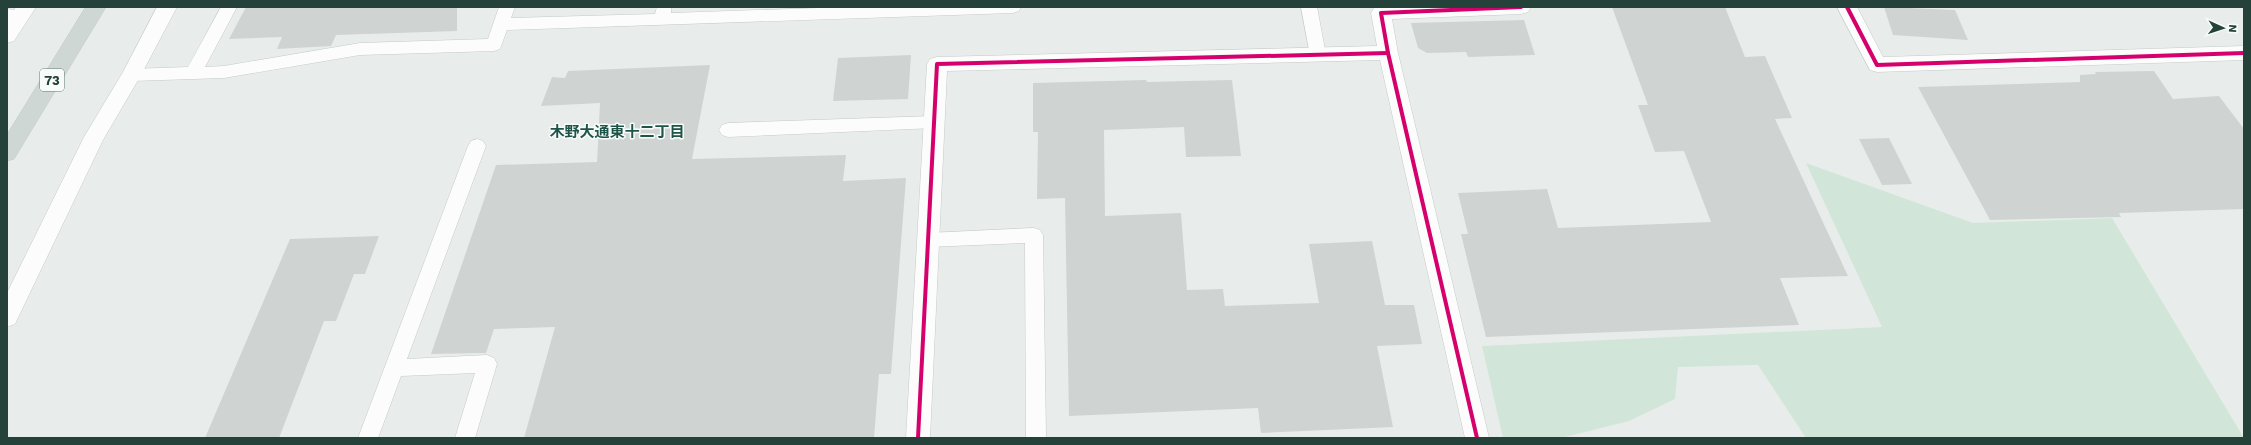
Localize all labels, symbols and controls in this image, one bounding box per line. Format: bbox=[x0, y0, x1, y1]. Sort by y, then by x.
north arrow bbox=[2203, 8, 2243, 48]
text: N bbox=[2226, 24, 2239, 33]
road number: 73 bbox=[40, 69, 64, 91]
district label: 木野大通東十二丁目 bbox=[549, 123, 685, 141]

